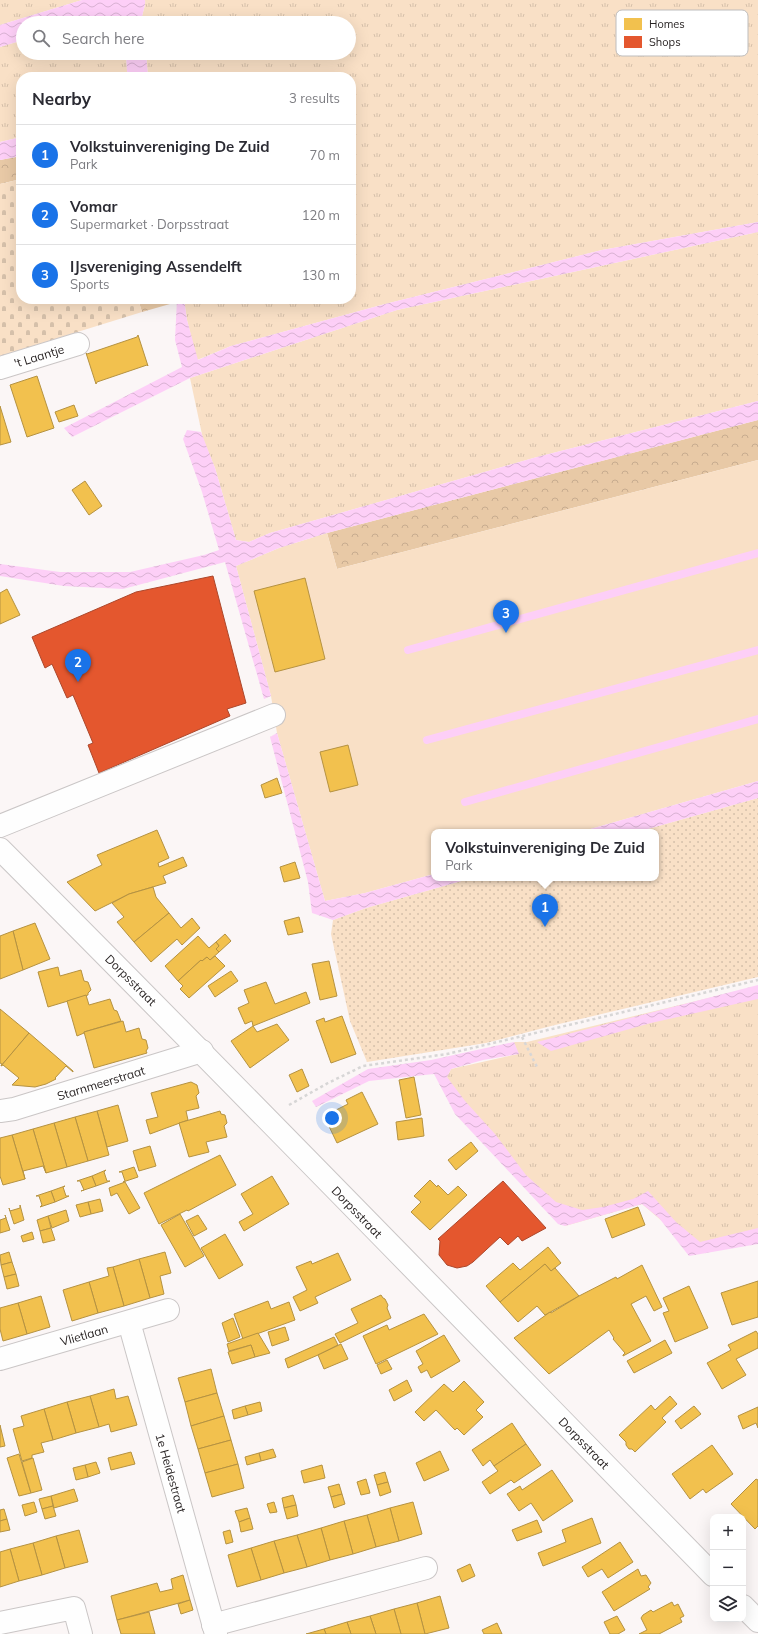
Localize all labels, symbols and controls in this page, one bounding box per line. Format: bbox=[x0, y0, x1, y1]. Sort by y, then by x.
legend bbox=[616, 10, 748, 56]
search box bbox=[16, 16, 356, 60]
text: Homes bbox=[649, 17, 685, 31]
icon: search bbox=[30, 27, 52, 49]
text: Search here bbox=[62, 29, 144, 48]
text: Shops bbox=[649, 35, 681, 49]
text: Nearby bbox=[32, 88, 91, 109]
text: 3 results bbox=[289, 90, 340, 106]
text: Volkstuinvereniging De Zuid bbox=[70, 137, 270, 156]
text: 1 bbox=[41, 147, 49, 163]
text: 70 m bbox=[310, 147, 340, 163]
text: Park bbox=[70, 156, 97, 172]
text: Vomar bbox=[70, 197, 117, 216]
text: 2 bbox=[41, 207, 49, 223]
text: 120 m bbox=[302, 207, 340, 223]
text: Supermarket · Dorpsstraat bbox=[70, 216, 229, 232]
text: IJsvereniging Assendelft bbox=[70, 257, 242, 276]
text: 3 bbox=[41, 267, 49, 283]
text: 130 m bbox=[302, 267, 340, 283]
text: Sports bbox=[70, 276, 109, 292]
street label: 't Laantje bbox=[12, 341, 66, 371]
pin: 3 bbox=[493, 600, 519, 633]
pin: 2 bbox=[65, 649, 91, 682]
popup bbox=[431, 829, 659, 881]
text: Volkstuinvereniging De Zuid bbox=[445, 838, 645, 857]
text: Park bbox=[445, 857, 473, 873]
pin: 1 bbox=[532, 894, 558, 927]
street label: Dorpsstraat bbox=[102, 951, 160, 1009]
street label: Starnmeerstraat bbox=[55, 1063, 147, 1103]
your location bbox=[322, 1108, 342, 1128]
street label: Dorpsstraat bbox=[329, 1183, 385, 1241]
street label: Vlietlaan bbox=[58, 1321, 110, 1349]
street label: Dorpsstraat bbox=[556, 1414, 612, 1472]
street label: 1e Heidestraat bbox=[152, 1431, 190, 1515]
map controls bbox=[710, 1514, 746, 1622]
button: + bbox=[710, 1514, 746, 1550]
button: − bbox=[710, 1550, 746, 1586]
button: layers bbox=[710, 1586, 746, 1622]

